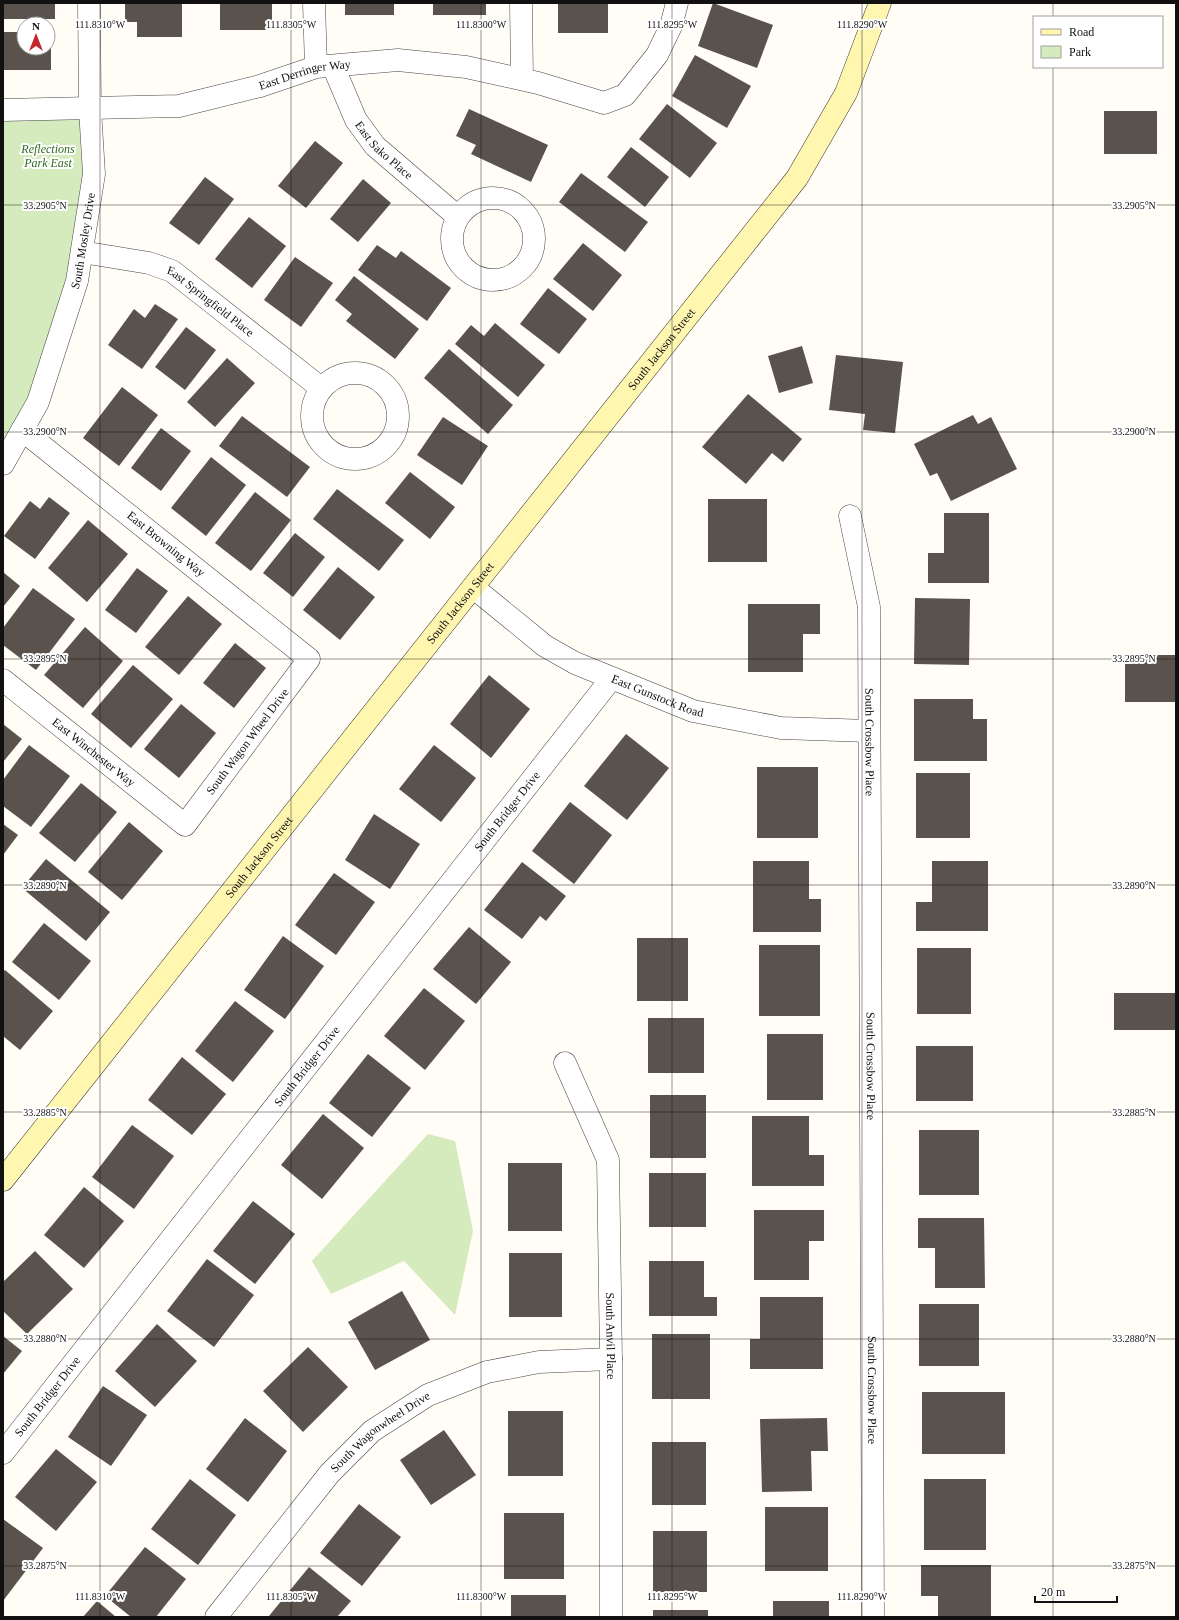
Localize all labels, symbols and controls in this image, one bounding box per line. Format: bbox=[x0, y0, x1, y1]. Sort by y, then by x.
north arrow bbox=[16, 16, 56, 56]
legend bbox=[1033, 16, 1163, 68]
text: 111.8310°W bbox=[75, 19, 126, 30]
text: 111.8305°W bbox=[266, 19, 317, 30]
text: 111.8300°W bbox=[456, 19, 507, 30]
text: 111.8295°W bbox=[647, 19, 698, 30]
text: 111.8290°W bbox=[837, 19, 888, 30]
text: N bbox=[32, 20, 40, 32]
text: Road bbox=[1069, 25, 1094, 39]
text: Park bbox=[1069, 45, 1091, 59]
street label: East Derringer Way bbox=[257, 57, 351, 93]
street label: East Sako Place bbox=[352, 118, 416, 182]
park label: Reflections Park East bbox=[20, 142, 75, 170]
street label: South Mosley Drive bbox=[68, 192, 98, 291]
text: 33.2905°N bbox=[23, 200, 67, 211]
text: 33.2905°N bbox=[1112, 200, 1156, 211]
street label: East Springfield Place bbox=[165, 263, 257, 340]
street label: South Jackson Street bbox=[625, 305, 698, 393]
text: 33.2900°N bbox=[23, 426, 67, 437]
text: 33.2900°N bbox=[1112, 426, 1156, 437]
street label: East Browning Way bbox=[124, 508, 208, 580]
street label: South Jackson Street bbox=[424, 559, 497, 647]
text: 33.2895°N bbox=[23, 653, 67, 664]
text: 33.2895°N bbox=[1112, 653, 1156, 664]
street label: East Gunstock Road bbox=[609, 672, 705, 720]
street label: South Wagon Wheel Drive bbox=[203, 686, 292, 797]
street label: South Crossbow Place bbox=[862, 688, 877, 796]
street label: East Winchester Way bbox=[49, 715, 138, 790]
street label: South Bridger Drive bbox=[471, 768, 543, 854]
street label: South Jackson Street bbox=[222, 813, 296, 901]
text: 33.2890°N bbox=[23, 880, 67, 891]
text: 33.2890°N bbox=[1112, 880, 1156, 891]
street label: South Crossbow Place bbox=[864, 1012, 878, 1120]
street label: South Bridger Drive bbox=[271, 1023, 343, 1109]
text: 33.2885°N bbox=[23, 1107, 67, 1118]
text: 33.2885°N bbox=[1112, 1107, 1156, 1118]
street label: South Anvil Place bbox=[603, 1292, 618, 1379]
text: 33.2880°N bbox=[23, 1333, 67, 1344]
text: 33.2880°N bbox=[1112, 1333, 1156, 1344]
street label: South Crossbow Place bbox=[865, 1336, 879, 1444]
street label: South Bridger Drive bbox=[12, 1353, 83, 1439]
street label: South Wagonwheel Drive bbox=[328, 1388, 433, 1475]
text: 33.2875°N bbox=[23, 1560, 67, 1571]
text: 33.2875°N bbox=[1112, 1560, 1156, 1571]
scale bar bbox=[1035, 1578, 1117, 1604]
text: 20 m bbox=[1041, 1585, 1066, 1599]
text: 111.8310°W bbox=[75, 1591, 126, 1602]
text: 111.8305°W bbox=[266, 1591, 317, 1602]
text: 111.8300°W bbox=[456, 1591, 507, 1602]
text: 111.8295°W bbox=[647, 1591, 698, 1602]
text: 111.8290°W bbox=[837, 1591, 888, 1602]

